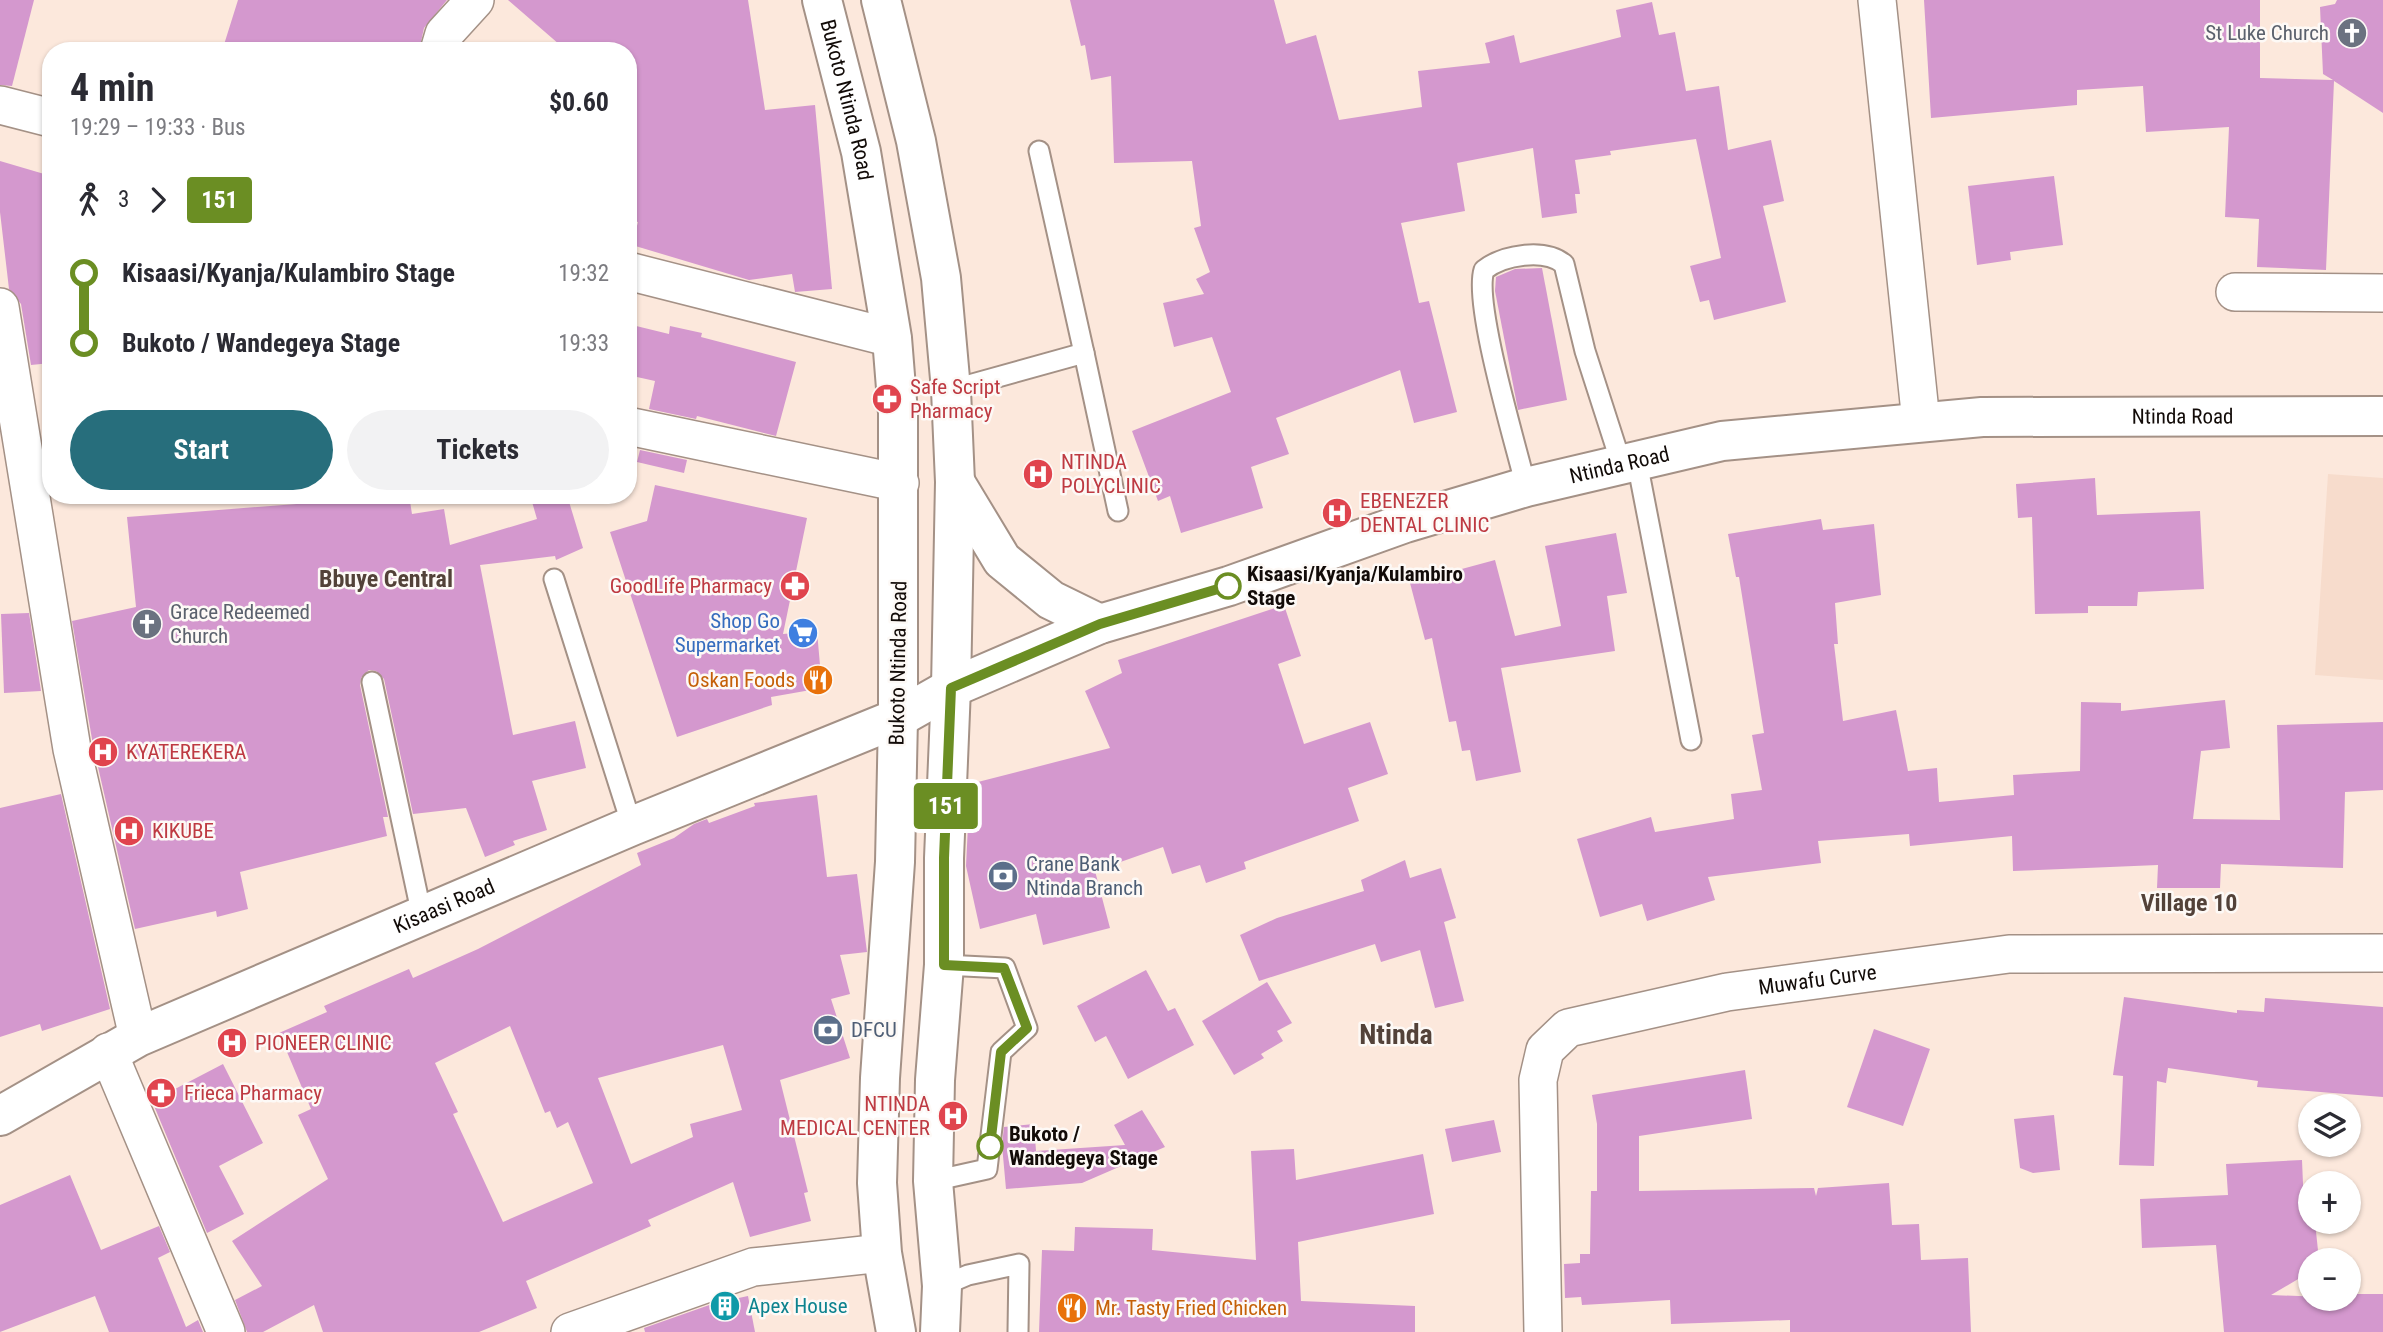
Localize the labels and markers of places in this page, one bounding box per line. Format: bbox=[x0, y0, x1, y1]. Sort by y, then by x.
church icon: St Luke Church bbox=[2335, 16, 2369, 50]
place label: St Luke Church bbox=[2205, 21, 2329, 45]
place label: Safe Script Pharmacy bbox=[910, 375, 1000, 423]
pharmacy icon: Safe Script Pharmacy bbox=[870, 382, 904, 416]
place label: NTINDA POLYCLINIC bbox=[1061, 450, 1161, 498]
hospital icon: NTINDA POLYCLINIC bbox=[1021, 457, 1055, 491]
place label: EBENEZER DENTAL CLINIC bbox=[1360, 489, 1490, 537]
hospital icon: EBENEZER DENTAL CLINIC bbox=[1320, 496, 1354, 530]
place label: Kisaasi/Kyanja/Kulambiro Stage bbox=[1247, 562, 1463, 610]
pharmacy icon: GoodLife Pharmacy bbox=[778, 569, 812, 603]
marker: Kisaasi/Kyanja/Kulambiro Stage bbox=[1215, 573, 1241, 599]
place label: GoodLife Pharmacy bbox=[610, 574, 772, 598]
place label: Grace Redeemed Church bbox=[170, 600, 310, 648]
church icon: Grace Redeemed Church bbox=[130, 607, 164, 641]
place label: Shop Go Supermarket bbox=[675, 609, 780, 657]
supermarket icon: Shop Go Supermarket bbox=[786, 616, 820, 650]
restaurant icon: Oskan Foods bbox=[801, 663, 835, 697]
place label: Oskan Foods bbox=[687, 668, 795, 692]
hospital icon: KYATEREKERA bbox=[86, 735, 120, 769]
place label: KYATEREKERA bbox=[126, 740, 246, 764]
hospital icon: KIKUBE bbox=[112, 814, 146, 848]
place label: KIKUBE bbox=[152, 819, 214, 843]
place label: Crane Bank Ntinda Branch bbox=[1026, 852, 1143, 900]
bank icon: Crane Bank Ntinda Branch bbox=[986, 859, 1020, 893]
bank icon: DFCU bbox=[811, 1013, 845, 1047]
place label: DFCU bbox=[851, 1018, 897, 1042]
hospital icon: PIONEER CLINIC bbox=[215, 1026, 249, 1060]
place label: PIONEER CLINIC bbox=[255, 1031, 392, 1055]
pharmacy icon: Frieca Pharmacy bbox=[144, 1076, 178, 1110]
place label: Frieca Pharmacy bbox=[184, 1081, 322, 1105]
place label: NTINDA MEDICAL CENTER bbox=[780, 1092, 930, 1140]
hospital icon: NTINDA MEDICAL CENTER bbox=[936, 1099, 970, 1133]
place label: Bukoto / Wandegeya Stage bbox=[1009, 1122, 1158, 1170]
marker: Bukoto / Wandegeya Stage bbox=[977, 1133, 1003, 1159]
building icon: Apex House bbox=[708, 1289, 742, 1323]
restaurant icon: Mr. Tasty Fried Chicken bbox=[1055, 1291, 1089, 1325]
place label: Apex House bbox=[748, 1294, 848, 1318]
place label: Mr. Tasty Fried Chicken bbox=[1095, 1296, 1287, 1320]

